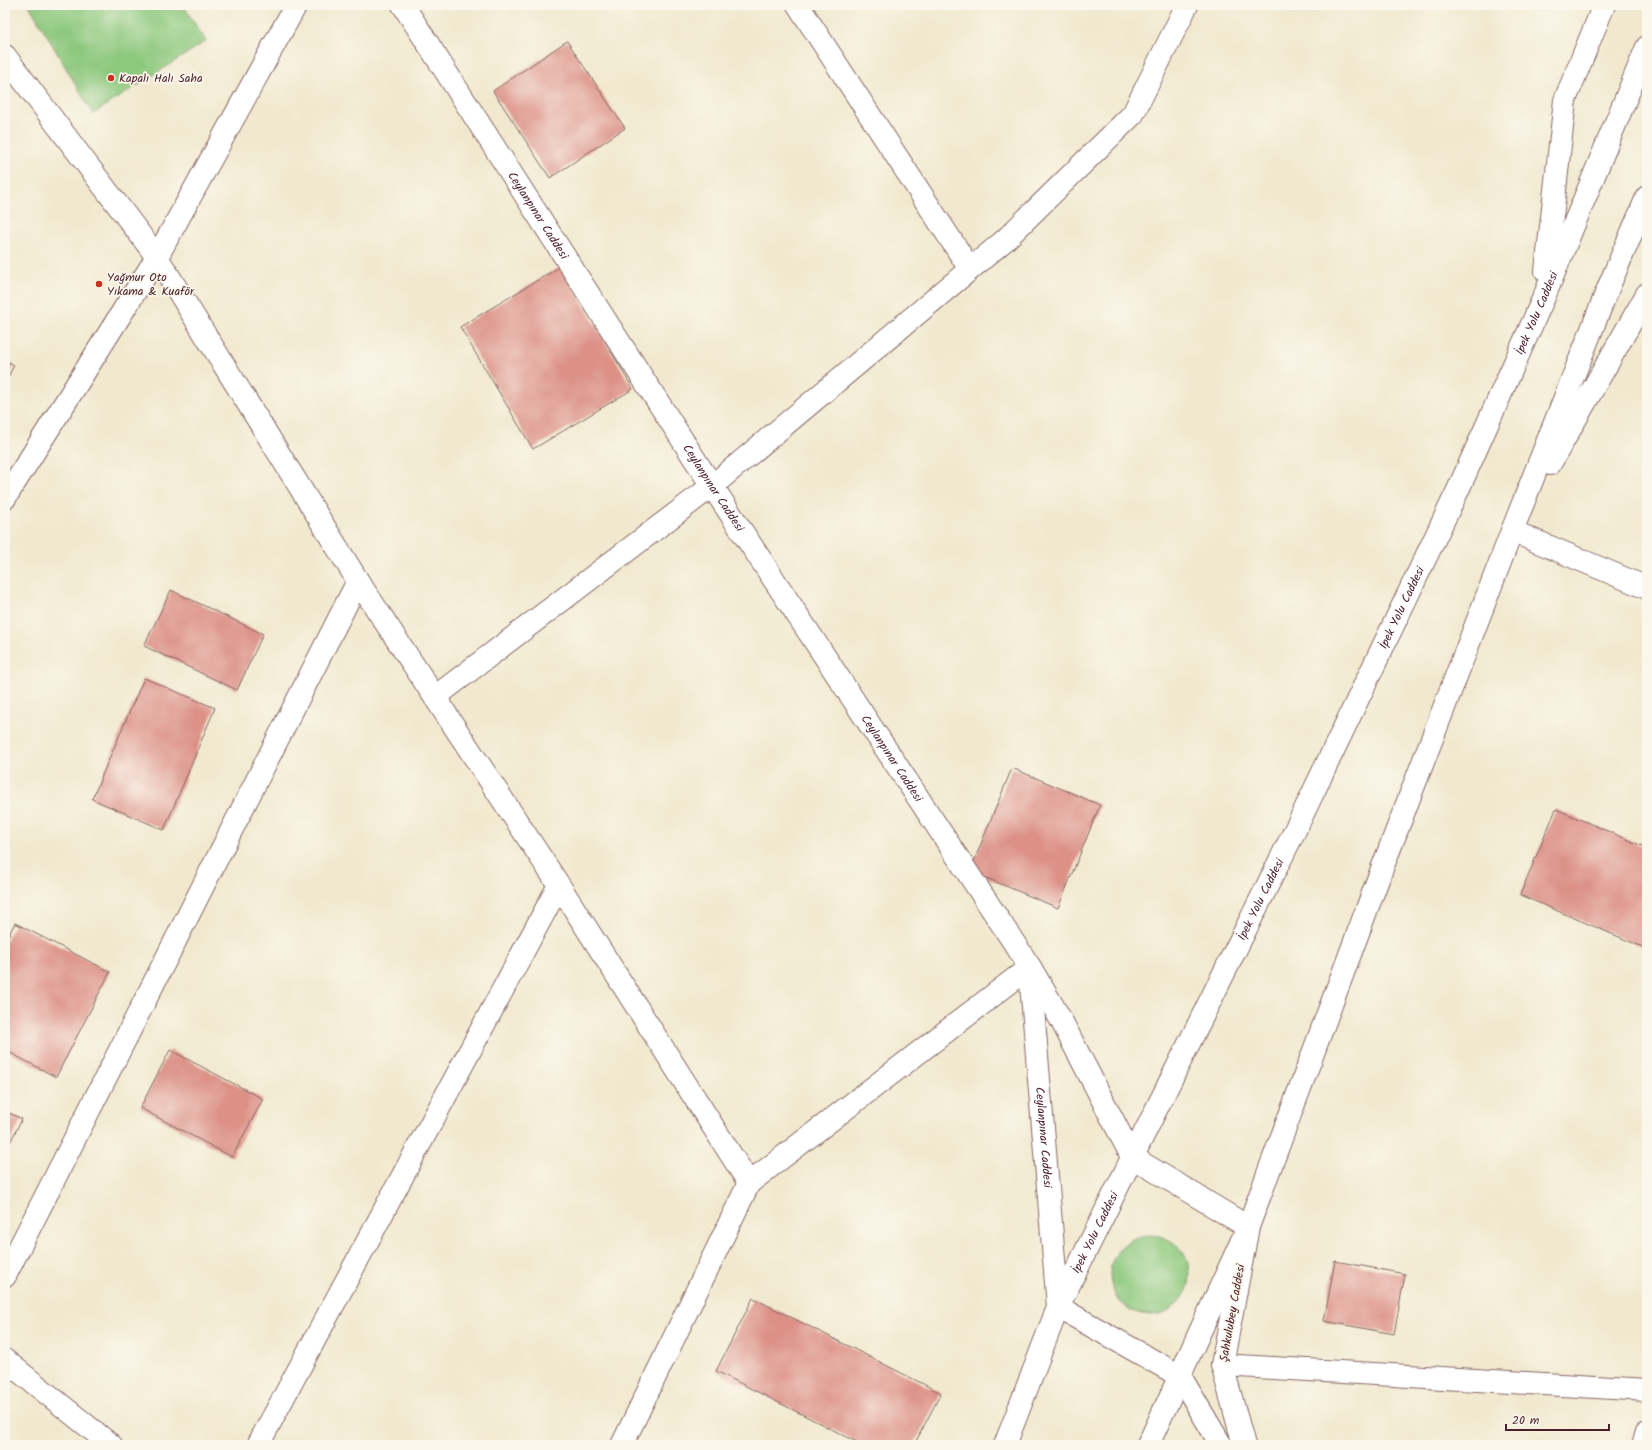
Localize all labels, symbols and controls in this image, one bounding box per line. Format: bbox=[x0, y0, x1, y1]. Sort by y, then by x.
place label: Kapalı Halı Saha bbox=[119, 69, 203, 88]
marker: Kapalı Halı Saha bbox=[106, 73, 116, 83]
street label: Ceylanpınar Caddesi bbox=[502, 168, 574, 264]
place label: Yağmur Oto Yıkama & Kuaför bbox=[107, 268, 195, 301]
street label: İpek Yolu Caddesi bbox=[1510, 268, 1564, 358]
marker: Yağmur Oto Yıkama & Kuaför bbox=[94, 279, 104, 289]
street label: Ceylanpınar Caddesi bbox=[677, 440, 749, 537]
street label: İpek Yolu Caddesi bbox=[1374, 562, 1430, 652]
street label: Ceylanpınar Caddesi bbox=[856, 711, 928, 807]
street label: İpek Yolu Caddesi bbox=[1233, 854, 1290, 944]
street label: Ceylanpınar Caddesi bbox=[1030, 1086, 1057, 1190]
street label: İpek Yolu Caddesi bbox=[1067, 1187, 1124, 1277]
street label: Şahkulubey Caddesi bbox=[1215, 1262, 1251, 1363]
scale bar bbox=[1506, 1406, 1609, 1432]
text: 20 m bbox=[1512, 1411, 1540, 1430]

